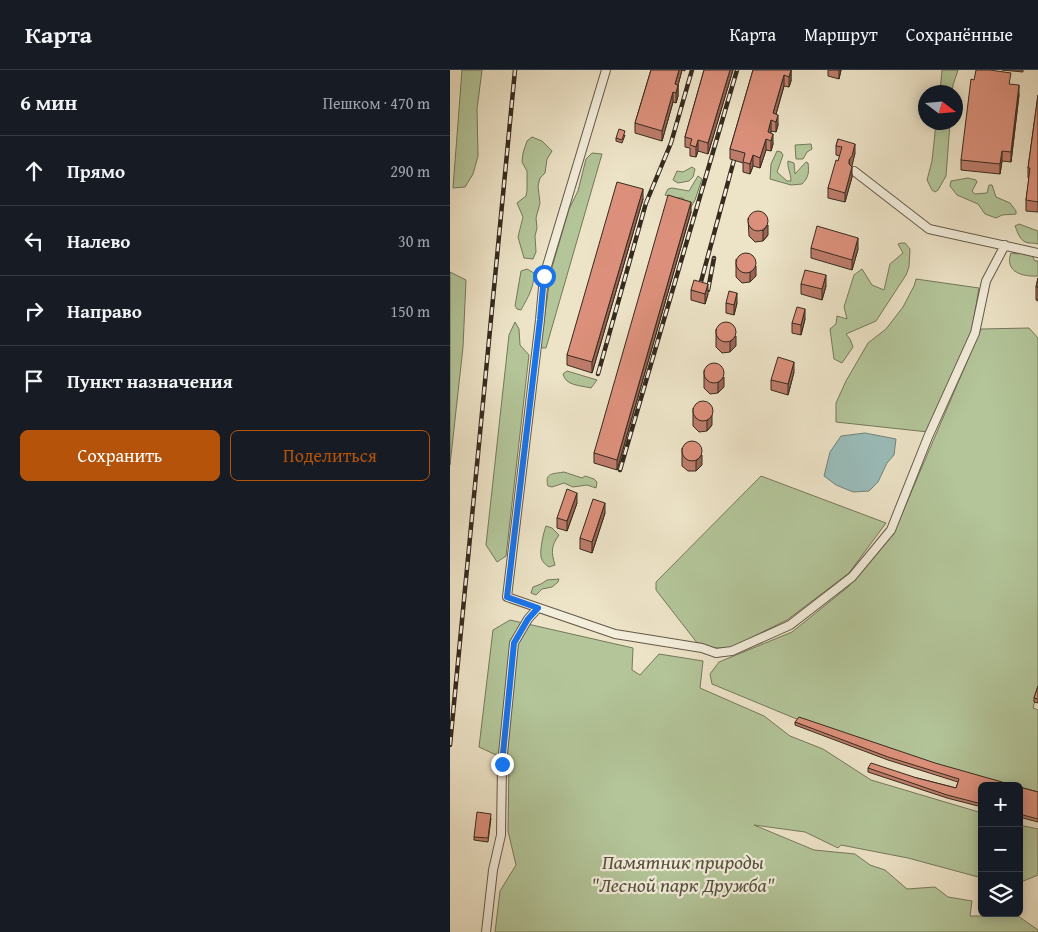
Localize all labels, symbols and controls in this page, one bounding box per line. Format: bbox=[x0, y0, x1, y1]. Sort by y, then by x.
text: Карта bbox=[25, 17, 92, 52]
text: Карта bbox=[730, 21, 776, 48]
text: Маршрут bbox=[804, 21, 878, 48]
text: Сохранённые bbox=[906, 21, 1013, 48]
north arrow bbox=[918, 85, 963, 130]
text: 6 мин bbox=[20, 87, 77, 118]
text: Пешком · 470 m bbox=[323, 91, 430, 115]
icon: ahead bbox=[20, 157, 48, 185]
text: Прямо bbox=[67, 157, 125, 185]
text: 290 m bbox=[390, 159, 430, 183]
icon: left bbox=[20, 227, 48, 255]
text: Налево bbox=[67, 227, 130, 255]
text: 30 m bbox=[398, 229, 430, 253]
route start bbox=[533, 265, 556, 288]
icon: right bbox=[20, 297, 48, 325]
text: Направо bbox=[67, 297, 142, 325]
text: 150 m bbox=[390, 299, 430, 323]
icon: arrive bbox=[20, 367, 48, 395]
text: Пункт назначения bbox=[67, 367, 233, 395]
button: Сохранить bbox=[20, 430, 220, 481]
button: Поделиться bbox=[230, 430, 430, 481]
route end bbox=[491, 753, 514, 776]
map controls bbox=[978, 782, 1023, 917]
button: + bbox=[978, 782, 1023, 827]
button: − bbox=[978, 827, 1023, 872]
park label: Памятник природы "Лесной парк Дружба" bbox=[591, 847, 775, 899]
button: layers bbox=[978, 872, 1023, 917]

